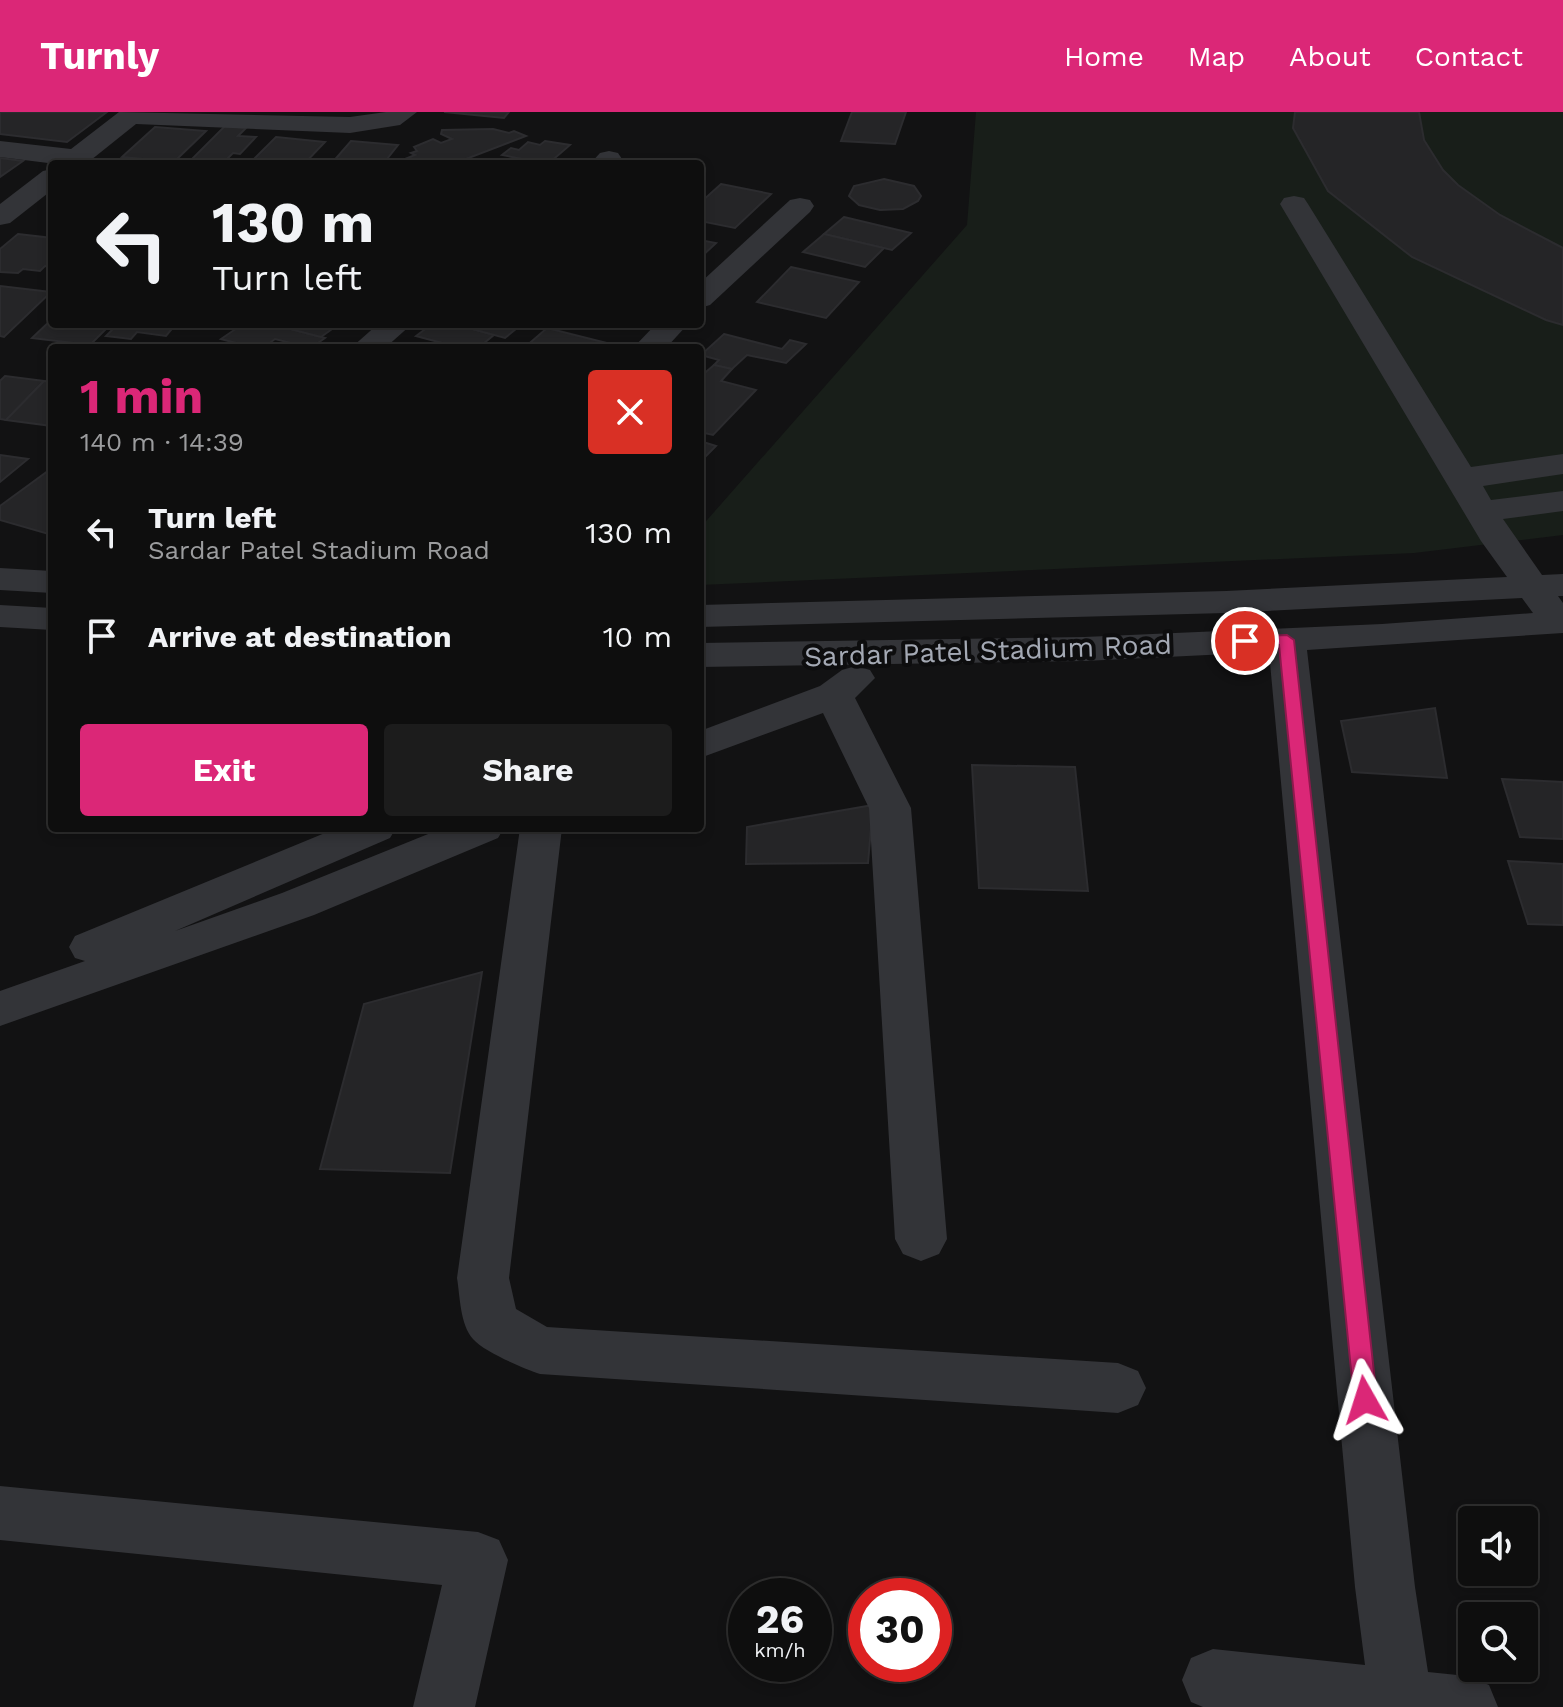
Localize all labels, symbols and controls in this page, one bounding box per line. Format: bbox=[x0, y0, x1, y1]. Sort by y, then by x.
text: Turnly bbox=[40, 34, 159, 78]
text: Home bbox=[1064, 40, 1144, 73]
text: Map bbox=[1188, 40, 1245, 73]
text: About bbox=[1289, 40, 1371, 73]
text: Contact bbox=[1415, 40, 1523, 73]
text: 130 m bbox=[212, 190, 374, 256]
icon: left bbox=[80, 192, 184, 296]
text: Turn left bbox=[212, 257, 362, 299]
text: 1 min bbox=[80, 368, 203, 425]
button: close bbox=[588, 370, 672, 454]
text: 140 m · 14:39 bbox=[80, 427, 244, 457]
text: Turn left bbox=[148, 500, 276, 535]
icon: left bbox=[80, 510, 124, 554]
text: 130 m bbox=[585, 515, 672, 550]
text: Sardar Patel Stadium Road bbox=[148, 535, 490, 565]
pin bbox=[1211, 607, 1279, 675]
icon: arrive bbox=[80, 614, 124, 658]
text: Arrive at destination bbox=[148, 619, 452, 654]
text: 10 m bbox=[603, 619, 672, 654]
icon: arrive bbox=[1223, 619, 1267, 663]
street label: Sardar Patel Stadium Road bbox=[804, 628, 1172, 673]
button: Exit bbox=[80, 724, 368, 816]
button: Share bbox=[384, 724, 672, 816]
position arrow bbox=[1323, 1358, 1407, 1442]
map controls bbox=[1458, 1506, 1538, 1682]
button: sound bbox=[1458, 1506, 1538, 1586]
speed limit sign: 30 bbox=[848, 1578, 952, 1682]
text: 26 bbox=[756, 1596, 804, 1643]
button: search bbox=[1458, 1602, 1538, 1682]
text: km/h bbox=[754, 1638, 806, 1662]

